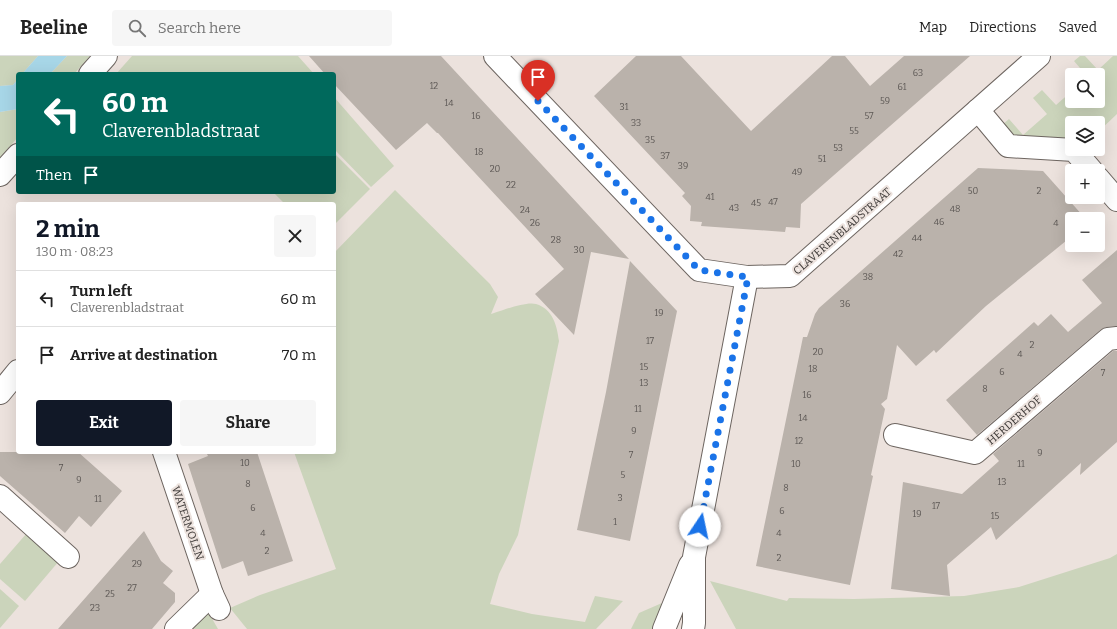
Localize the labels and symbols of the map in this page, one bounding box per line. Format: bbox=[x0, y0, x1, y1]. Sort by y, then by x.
pin bbox=[521, 60, 555, 101]
house number: 63 bbox=[913, 68, 923, 78]
house number: 12 bbox=[430, 81, 438, 91]
house number: 61 bbox=[898, 82, 907, 92]
house number: 59 bbox=[880, 96, 890, 106]
house number: 14 bbox=[445, 98, 454, 108]
house number: 31 bbox=[620, 102, 629, 112]
house number: 16 bbox=[472, 111, 480, 121]
house number: 57 bbox=[864, 111, 874, 121]
house number: 33 bbox=[631, 118, 641, 128]
house number: 55 bbox=[849, 126, 859, 136]
house number: 35 bbox=[645, 135, 655, 145]
house number: 53 bbox=[833, 143, 843, 153]
house number: 18 bbox=[474, 147, 484, 157]
house number: 37 bbox=[660, 151, 670, 161]
house number: 51 bbox=[818, 154, 827, 164]
house number: 39 bbox=[678, 161, 688, 171]
house number: 20 bbox=[490, 164, 501, 174]
house number: 49 bbox=[792, 167, 802, 177]
house number: 22 bbox=[506, 180, 516, 190]
street label: CLAVERENBLADSTRAAT bbox=[791, 185, 894, 277]
house number: 50 bbox=[968, 186, 979, 196]
house number: 2 bbox=[1037, 186, 1042, 196]
house number: 41 bbox=[706, 192, 715, 202]
house number: 47 bbox=[768, 197, 778, 207]
house number: 45 bbox=[751, 198, 761, 208]
house number: 43 bbox=[729, 203, 739, 213]
house number: 48 bbox=[950, 204, 960, 214]
house number: 24 bbox=[520, 205, 531, 215]
house number: 46 bbox=[934, 217, 944, 227]
house number: 26 bbox=[530, 218, 540, 228]
house number: 4 bbox=[1053, 218, 1059, 228]
house number: 44 bbox=[912, 233, 923, 243]
house number: 28 bbox=[551, 235, 561, 245]
house number: 30 bbox=[574, 245, 585, 255]
house number: 42 bbox=[893, 249, 903, 259]
house number: 38 bbox=[863, 272, 873, 282]
house number: 36 bbox=[840, 299, 850, 309]
house number: 19 bbox=[655, 308, 663, 318]
house number: 17 bbox=[646, 336, 655, 346]
house number: 2 bbox=[1030, 340, 1035, 350]
house number: 20 bbox=[813, 347, 824, 357]
house number: 4 bbox=[1017, 349, 1023, 359]
house number: 15 bbox=[640, 362, 648, 372]
house number: 18 bbox=[808, 364, 818, 374]
house number: 6 bbox=[999, 367, 1005, 377]
house number: 7 bbox=[1101, 368, 1106, 378]
house number: 13 bbox=[640, 378, 648, 388]
house number: 8 bbox=[982, 384, 988, 394]
house number: 16 bbox=[803, 390, 811, 400]
street label: HERDERHOF bbox=[984, 393, 1044, 448]
house number: 11 bbox=[634, 404, 642, 414]
house number: 14 bbox=[799, 413, 808, 423]
house number: 9 bbox=[631, 426, 637, 436]
house number: 12 bbox=[795, 436, 803, 446]
house number: 9 bbox=[1037, 448, 1043, 458]
house number: 7 bbox=[629, 450, 634, 460]
house number: 10 bbox=[240, 458, 250, 468]
house number: 10 bbox=[791, 459, 801, 469]
house number: 11 bbox=[1017, 459, 1025, 469]
house number: 7 bbox=[59, 463, 64, 473]
house number: 5 bbox=[621, 470, 626, 480]
house number: 9 bbox=[76, 475, 82, 485]
house number: 13 bbox=[998, 477, 1006, 487]
house number: 8 bbox=[245, 479, 251, 489]
house number: 8 bbox=[783, 483, 789, 493]
street label: WATERMOLEN bbox=[169, 485, 206, 562]
house number: 3 bbox=[617, 493, 623, 503]
house number: 11 bbox=[94, 494, 102, 504]
house number: 17 bbox=[932, 501, 941, 511]
house number: 6 bbox=[250, 503, 256, 513]
position arrow bbox=[679, 505, 721, 547]
house number: 6 bbox=[779, 506, 785, 516]
house number: 19 bbox=[913, 509, 921, 519]
house number: 15 bbox=[991, 511, 999, 521]
house number: 1 bbox=[613, 517, 617, 527]
house number: 4 bbox=[260, 528, 266, 538]
house number: 4 bbox=[776, 528, 782, 538]
house number: 2 bbox=[265, 546, 270, 556]
house number: 2 bbox=[777, 553, 782, 563]
house number: 29 bbox=[132, 559, 142, 569]
house number: 27 bbox=[127, 583, 137, 593]
house number: 25 bbox=[105, 589, 115, 599]
house number: 23 bbox=[90, 603, 100, 613]

